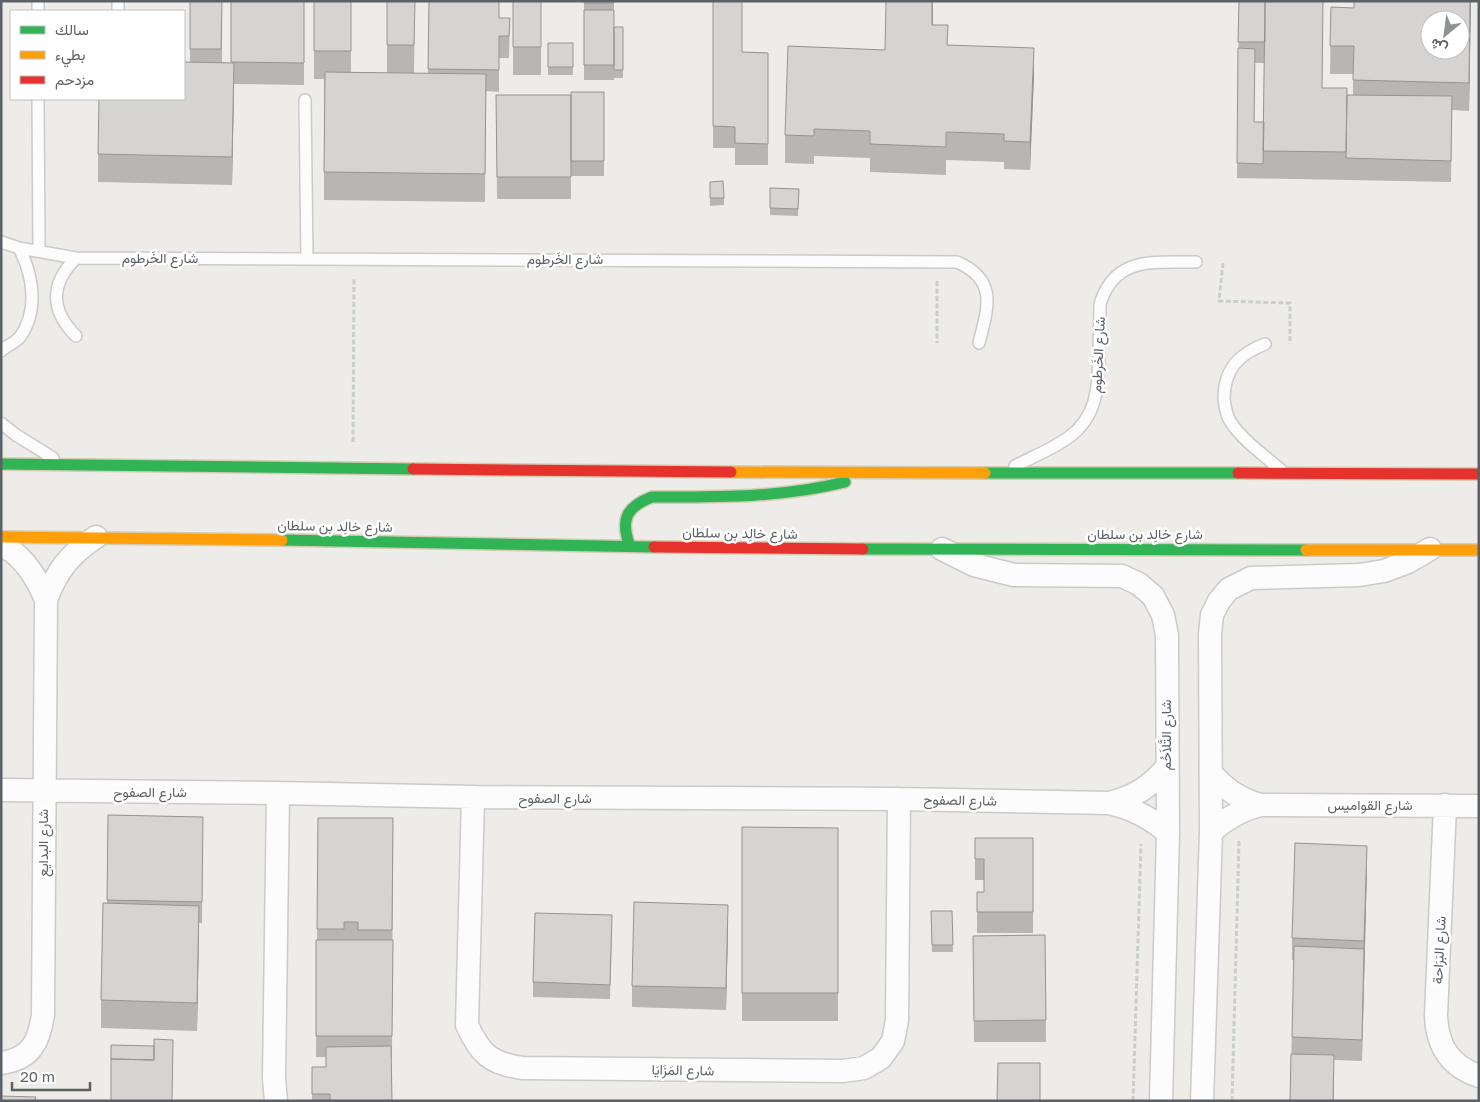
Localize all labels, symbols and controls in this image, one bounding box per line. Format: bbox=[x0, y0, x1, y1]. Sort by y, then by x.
legend bbox=[10, 10, 185, 100]
north arrow bbox=[1420, 10, 1470, 60]
text: سالك bbox=[55, 20, 89, 38]
text: ش bbox=[1427, 34, 1450, 58]
text: بطيء bbox=[55, 45, 85, 68]
text: مزدحم bbox=[55, 70, 94, 90]
street label: شارع الخَرطوم bbox=[122, 249, 198, 269]
street label: شارع الخَرطوم bbox=[527, 250, 603, 270]
street label: شارع الخَرطوم bbox=[1087, 316, 1111, 394]
street label: شارع خالِد بن سلطان bbox=[277, 516, 393, 538]
street label: شارع خالِد بن سلطان bbox=[682, 523, 798, 545]
street label: شارع خالِد بن سلطان bbox=[1087, 525, 1203, 545]
street label: شارع التَّلاَحُم bbox=[1157, 700, 1177, 770]
street label: شارع الصفوح bbox=[113, 783, 187, 803]
street label: شارع الصفوح bbox=[518, 789, 592, 809]
street label: شارع الصفوح bbox=[923, 790, 997, 812]
street label: شارع القواميس bbox=[1327, 796, 1413, 816]
street label: شارع البدايع bbox=[34, 809, 54, 877]
street label: شارع البَرَاحة bbox=[1428, 916, 1452, 985]
scale bar bbox=[12, 1060, 90, 1092]
street label: شارع المَزَايَا bbox=[651, 1060, 714, 1082]
text: 20 m bbox=[20, 1067, 55, 1085]

